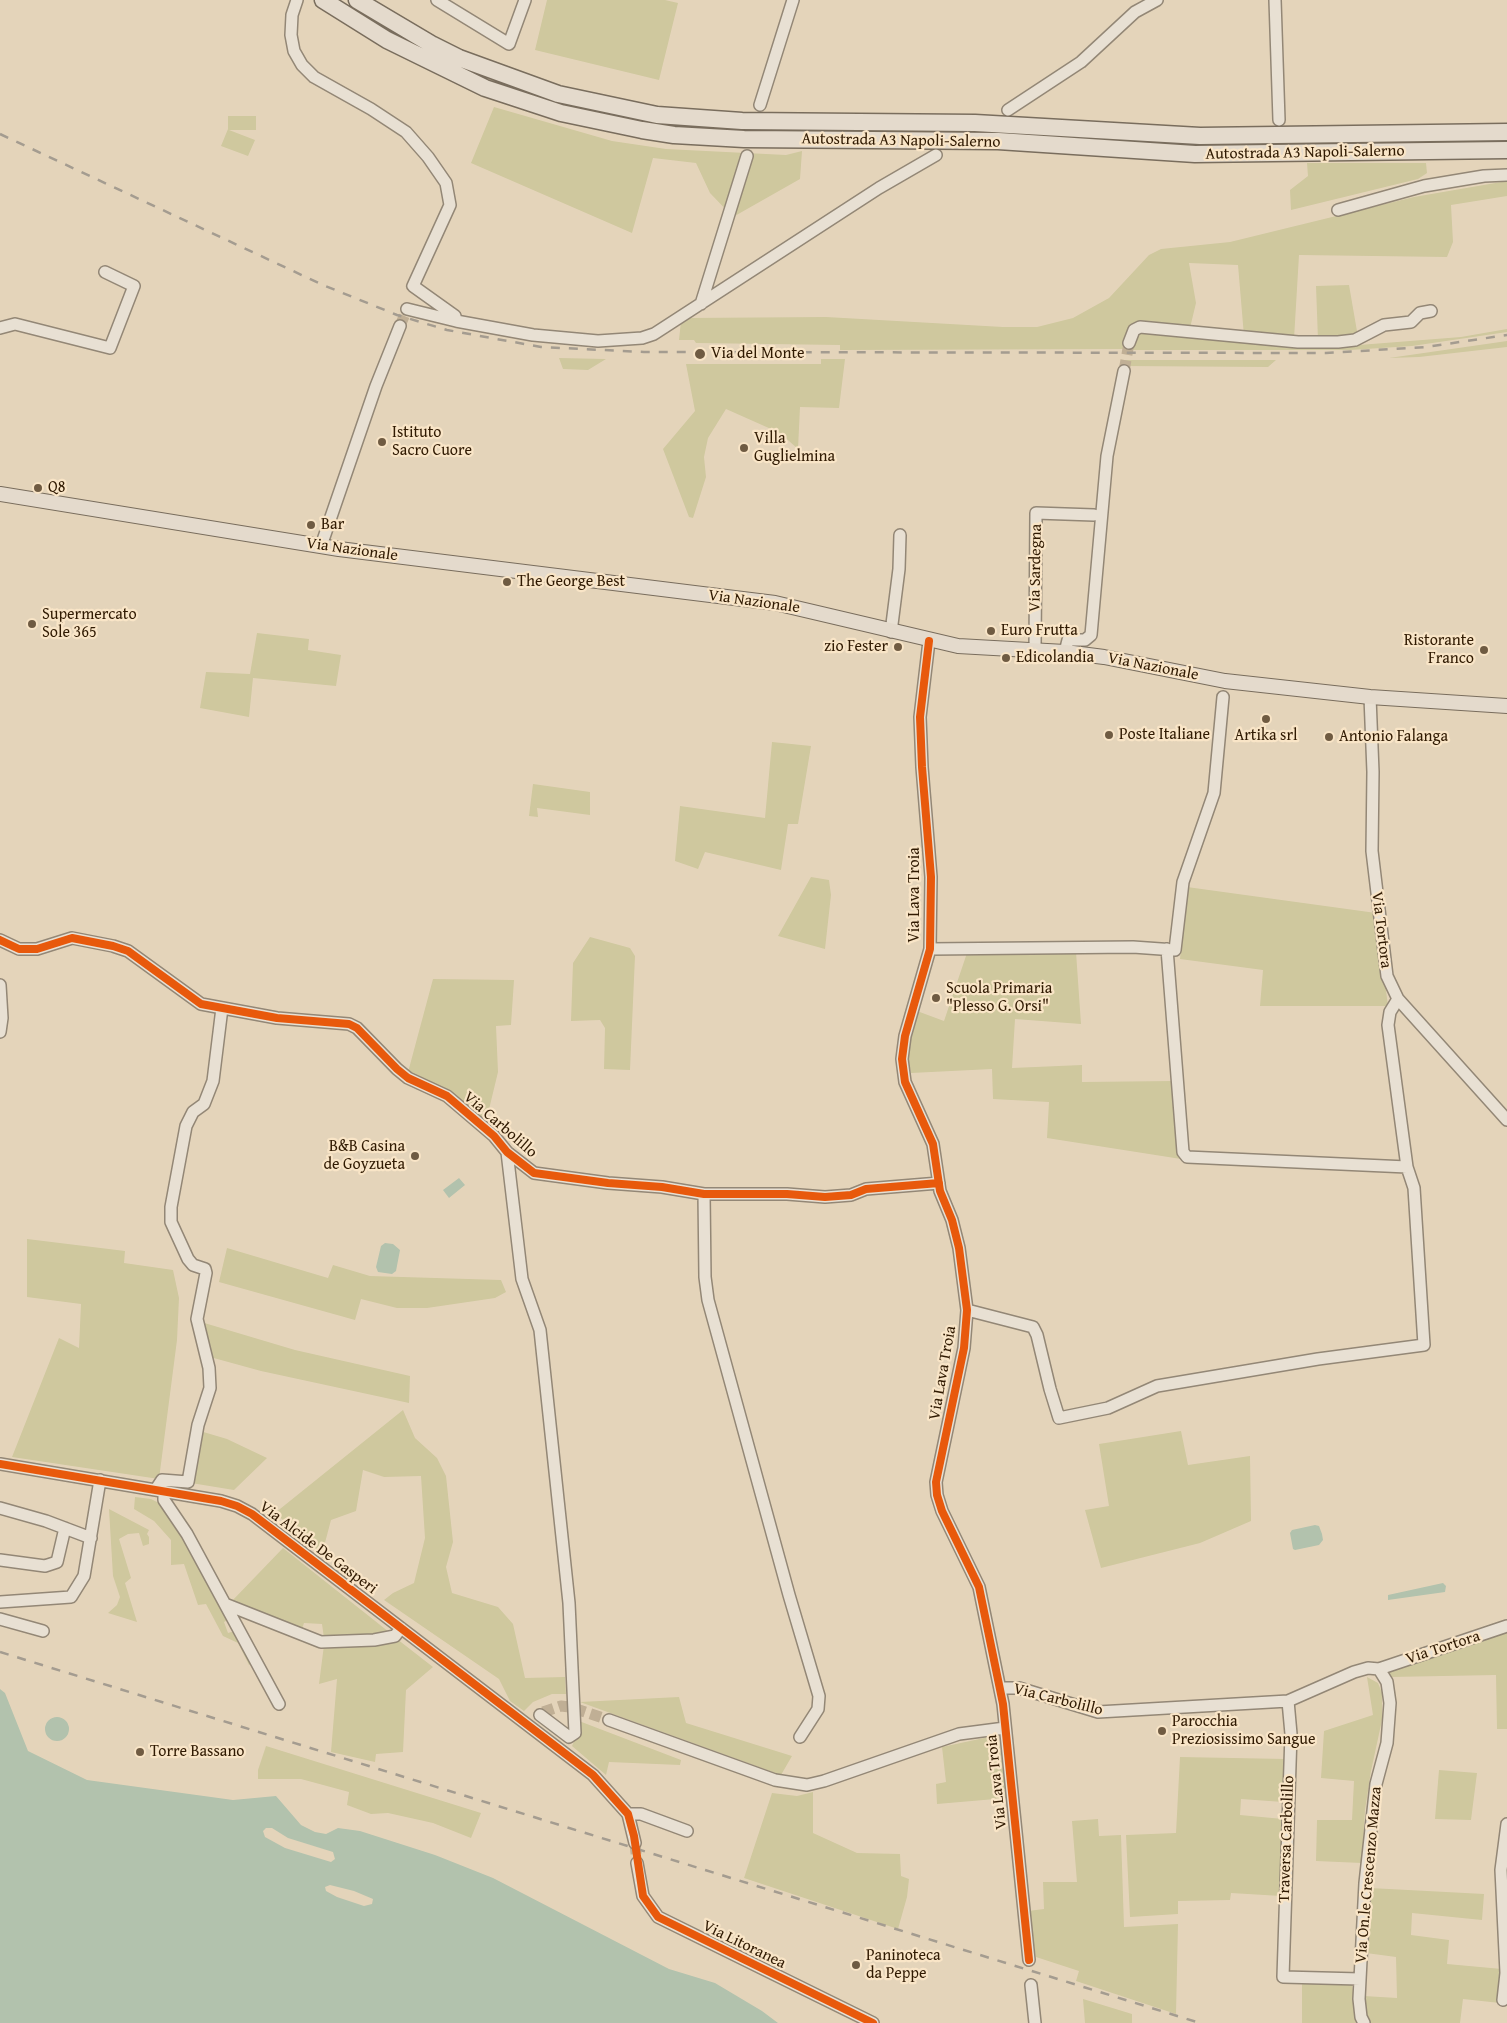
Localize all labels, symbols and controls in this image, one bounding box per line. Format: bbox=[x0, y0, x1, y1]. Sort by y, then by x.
street label: Autostrada A3 Napoli-Salerno bbox=[801, 130, 1001, 152]
street label: Autostrada A3 Napoli-Salerno bbox=[1205, 142, 1405, 164]
place label: Via del Monte bbox=[711, 344, 805, 364]
marker: Via del Monte bbox=[693, 347, 707, 361]
place label: Istituto Sacro Cuore bbox=[392, 423, 472, 461]
place label: Villa Guglielmina bbox=[754, 429, 835, 467]
marker: Istituto Sacro Cuore bbox=[376, 436, 388, 448]
marker: Villa Guglielmina bbox=[738, 442, 750, 454]
place label: Q8 bbox=[48, 478, 65, 498]
marker: Q8 bbox=[32, 482, 44, 494]
place label: Bar bbox=[321, 515, 344, 535]
marker: Bar bbox=[305, 519, 317, 531]
street label: Via Sardegna bbox=[1026, 524, 1046, 612]
street label: Via Nazionale bbox=[305, 534, 399, 566]
place label: The George Best bbox=[517, 572, 625, 592]
marker: The George Best bbox=[501, 576, 513, 588]
street label: Via Nazionale bbox=[707, 586, 801, 618]
place label: Supermercato Sole 365 bbox=[42, 605, 137, 643]
marker: Supermercato Sole 365 bbox=[26, 618, 38, 630]
place label: Euro Frutta bbox=[1001, 621, 1078, 641]
marker: Euro Frutta bbox=[985, 625, 997, 637]
place label: Ristorante Franco bbox=[1404, 631, 1474, 669]
place label: zio Fester bbox=[824, 637, 888, 657]
marker: zio Fester bbox=[892, 641, 904, 653]
marker: Ristorante Franco bbox=[1478, 644, 1490, 656]
place label: Edicolandia bbox=[1016, 648, 1094, 668]
street label: Via Nazionale bbox=[1106, 649, 1200, 685]
marker: Edicolandia bbox=[1000, 652, 1012, 664]
marker: Artika srl bbox=[1260, 713, 1272, 725]
place label: Poste Italiane bbox=[1119, 725, 1210, 745]
place label: Artika srl bbox=[1234, 726, 1298, 746]
place label: Antonio Falanga bbox=[1339, 727, 1448, 747]
marker: Poste Italiane bbox=[1103, 729, 1115, 741]
marker: Antonio Falanga bbox=[1323, 731, 1335, 743]
street label: Via Lava Troia bbox=[905, 847, 925, 943]
street label: Via Tortora bbox=[1367, 891, 1395, 969]
place label: Scuola Primaria "Plesso G. Orsi" bbox=[946, 979, 1052, 1017]
marker: Scuola Primaria "Plesso G. Orsi" bbox=[930, 992, 942, 1004]
street label: Via Carbolillo bbox=[459, 1088, 541, 1162]
place label: B&B Casina de Goyzueta bbox=[323, 1137, 405, 1175]
marker: B&B Casina de Goyzueta bbox=[409, 1150, 421, 1162]
street label: Via Lava Troia bbox=[925, 1324, 961, 1422]
street label: Via Alcide De Gasperi bbox=[255, 1497, 381, 1599]
street label: Via Tortora bbox=[1403, 1627, 1483, 1669]
street label: Via Carbolillo bbox=[1011, 1680, 1105, 1720]
place label: Parocchia Preziosissimo Sangue bbox=[1172, 1712, 1315, 1750]
marker: Parocchia Preziosissimo Sangue bbox=[1156, 1725, 1168, 1737]
street label: Via Lava Troia bbox=[982, 1734, 1012, 1830]
place label: Torre Bassano bbox=[150, 1742, 245, 1762]
marker: Torre Bassano bbox=[134, 1746, 146, 1758]
street label: Traversa Carbolillo bbox=[1275, 1775, 1299, 1903]
street label: Via On.le Crescenzo Mazza bbox=[1352, 1786, 1386, 1964]
street label: Via Litoranea bbox=[699, 1917, 789, 1973]
place label: Paninoteca da Peppe bbox=[866, 1946, 941, 1984]
marker: Paninoteca da Peppe bbox=[850, 1959, 862, 1971]

